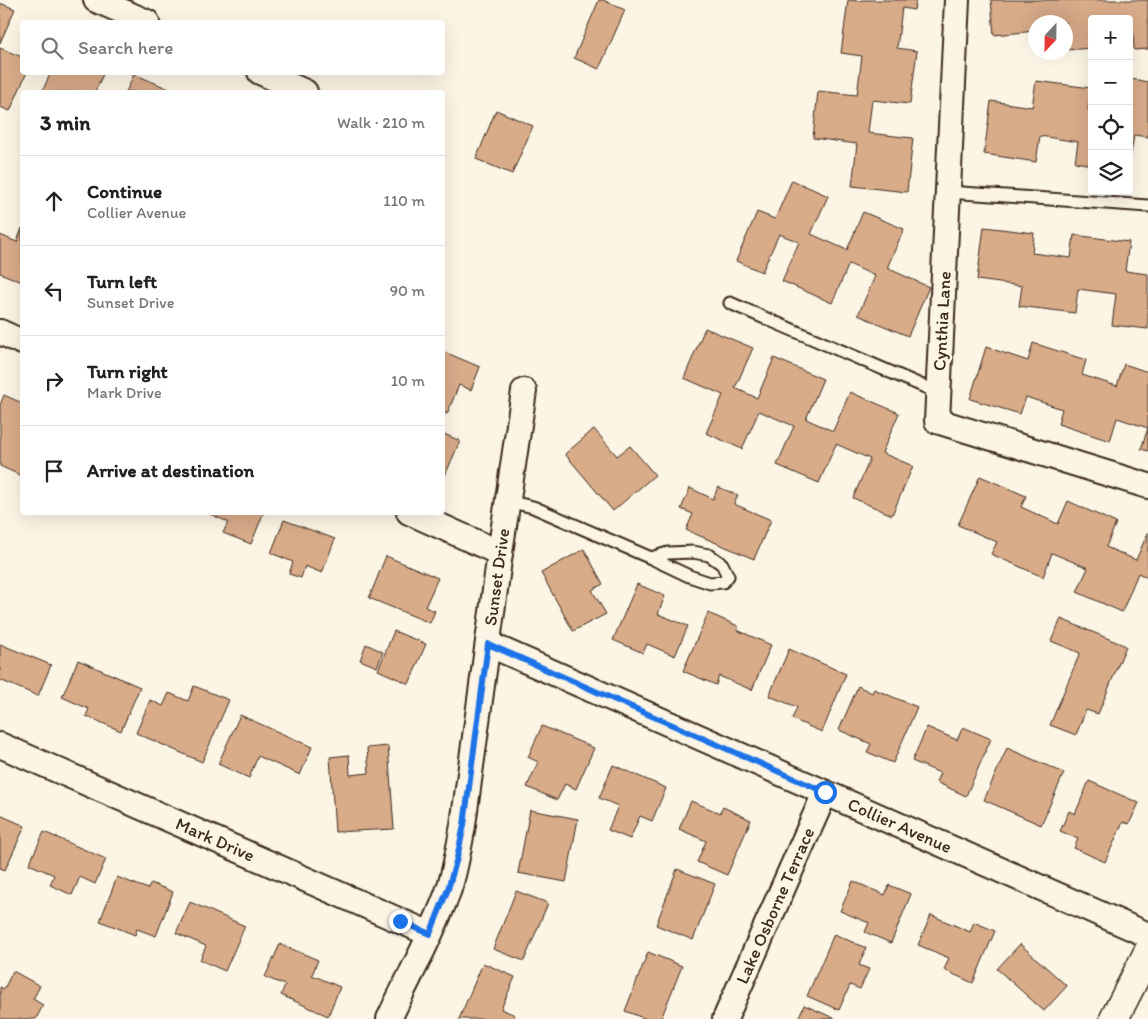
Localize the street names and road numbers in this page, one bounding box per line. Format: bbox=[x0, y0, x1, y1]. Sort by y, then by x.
street label: Cynthia Lane bbox=[928, 270, 956, 372]
street label: Sunset Drive bbox=[479, 527, 515, 627]
street label: Collier Avenue bbox=[844, 793, 955, 858]
street label: Mark Drive bbox=[172, 813, 258, 867]
street label: Lake Osborne Terrace bbox=[731, 824, 819, 987]

